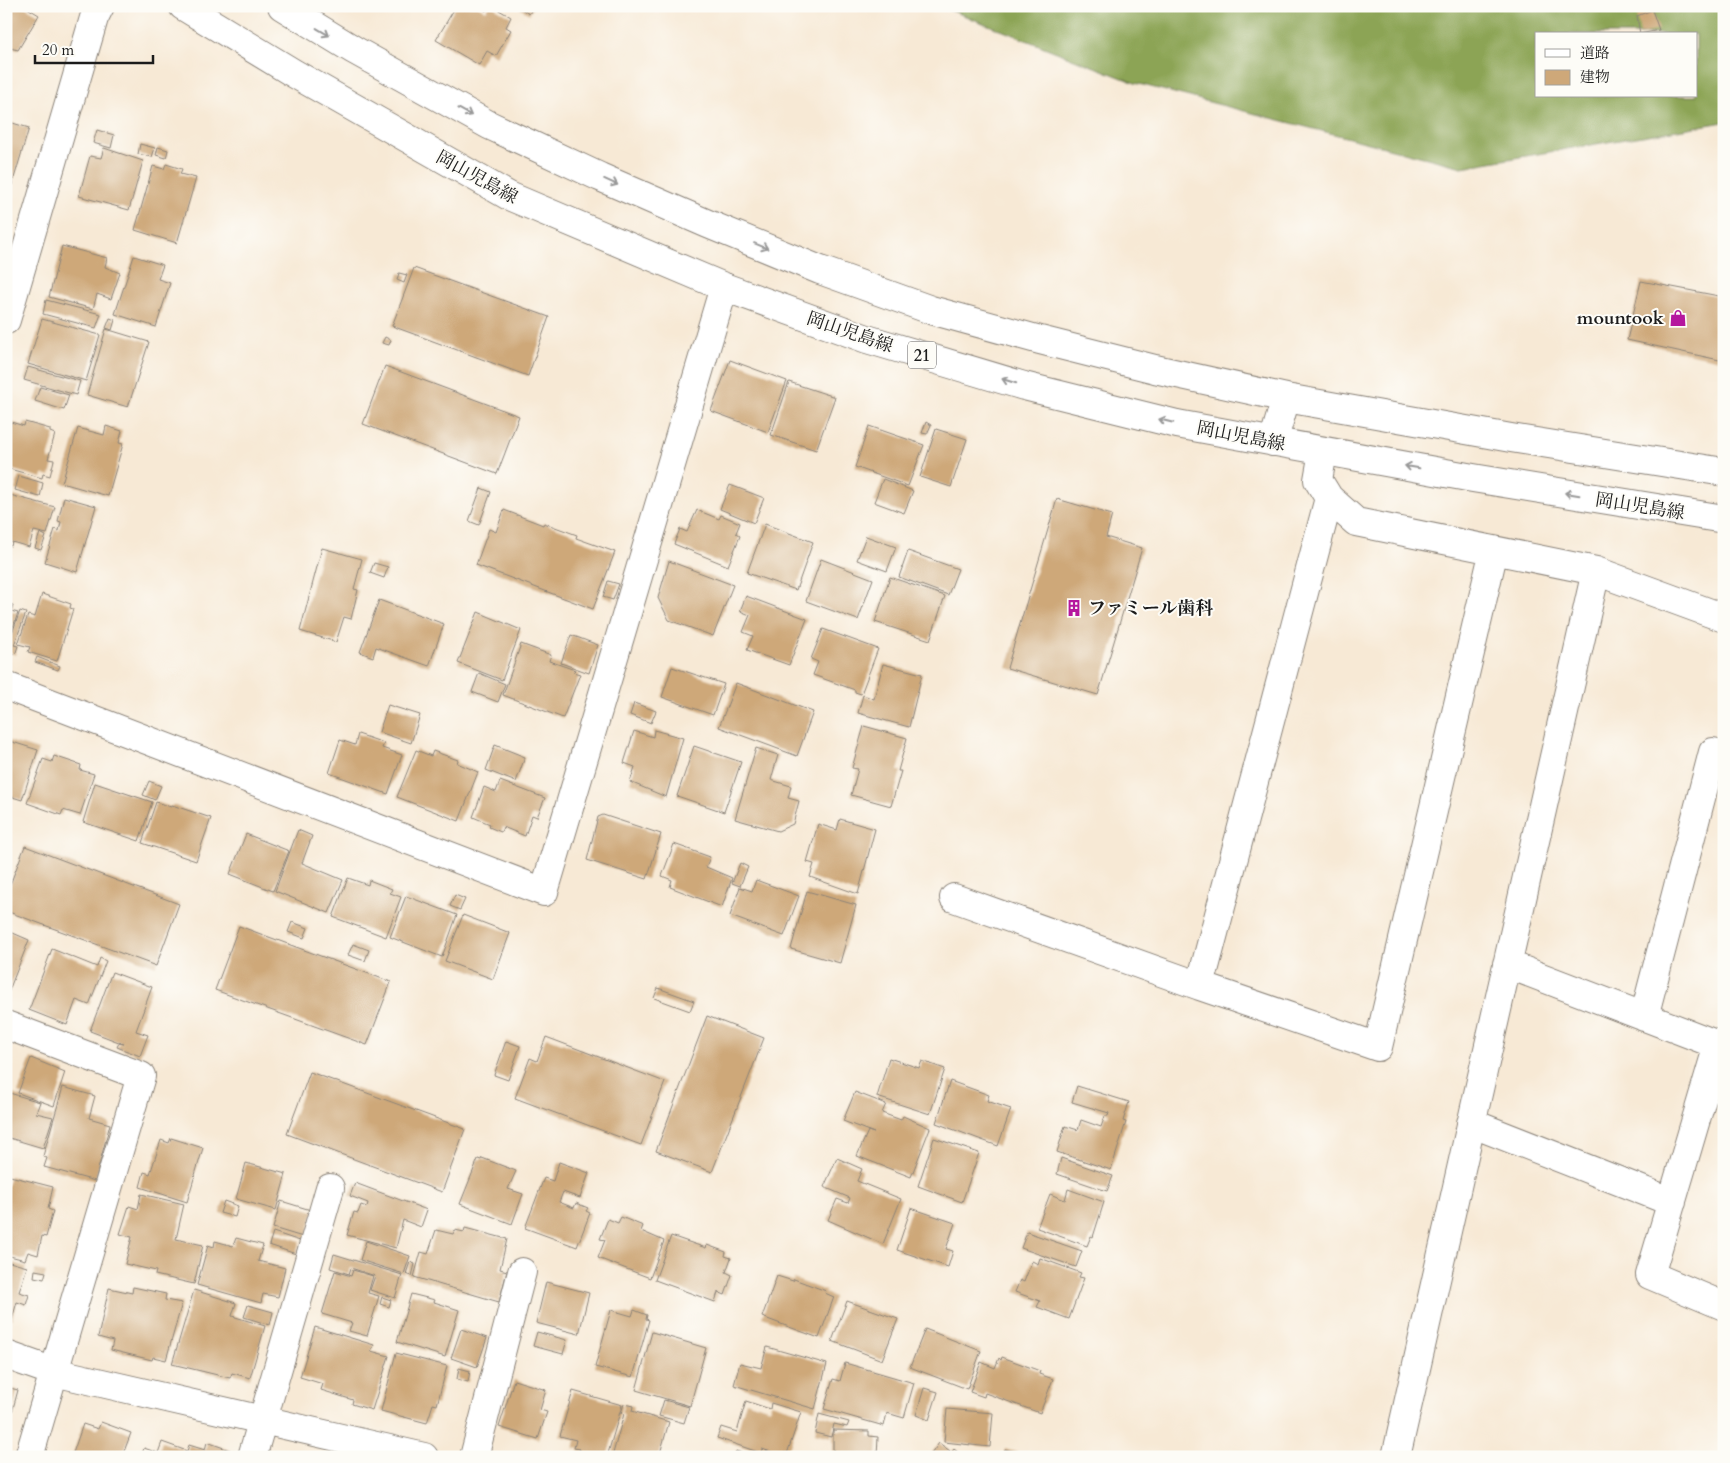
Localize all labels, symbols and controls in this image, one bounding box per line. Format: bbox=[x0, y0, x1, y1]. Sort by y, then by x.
one-way arrow bbox=[316, 27, 330, 37]
scale bar bbox=[35, 32, 152, 64]
legend bbox=[1535, 32, 1698, 98]
text: 20 m bbox=[42, 40, 74, 60]
text: 道路 bbox=[1580, 43, 1610, 63]
text: 建物 bbox=[1580, 67, 1610, 87]
one-way arrow bbox=[457, 107, 472, 117]
street label: 岡山児島線 bbox=[431, 145, 522, 210]
one-way arrow bbox=[603, 178, 618, 188]
one-way arrow bbox=[753, 242, 768, 251]
street label: 岡山児島線 bbox=[803, 306, 896, 359]
place label: mountook bbox=[1577, 306, 1665, 331]
shop icon: mountook bbox=[1668, 308, 1688, 328]
road number: 21 bbox=[908, 342, 936, 368]
one-way arrow bbox=[1001, 376, 1017, 386]
one-way arrow bbox=[1159, 416, 1175, 426]
street label: 岡山児島線 bbox=[1194, 416, 1287, 457]
one-way arrow bbox=[1404, 462, 1420, 472]
street label: 岡山児島線 bbox=[1594, 487, 1686, 526]
one-way arrow bbox=[1564, 489, 1580, 499]
place label: ファミール歯科 bbox=[1088, 596, 1213, 621]
building icon: ファミール歯科 bbox=[1064, 598, 1084, 618]

